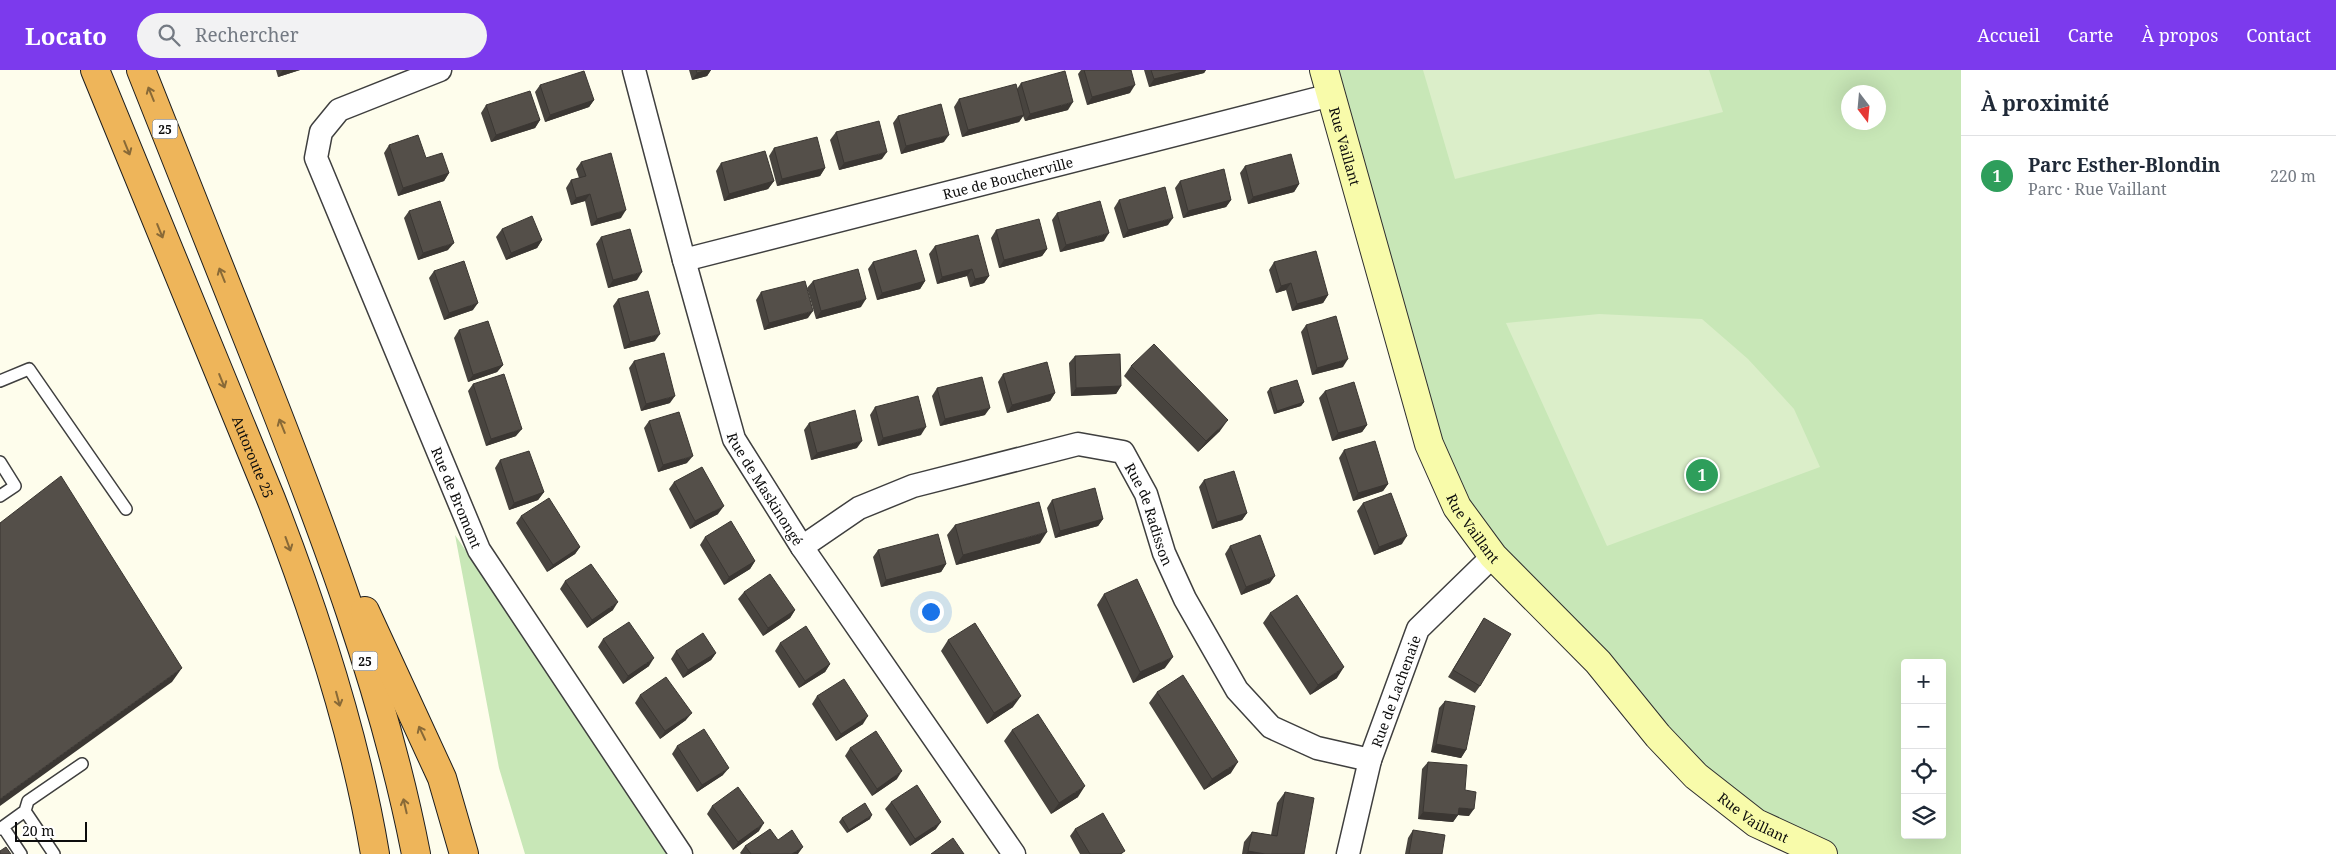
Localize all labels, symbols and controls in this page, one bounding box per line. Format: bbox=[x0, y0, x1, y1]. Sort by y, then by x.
search box bbox=[137, 13, 487, 58]
text: Locato bbox=[25, 19, 107, 52]
icon: search bbox=[155, 21, 183, 49]
text: Rechercher bbox=[195, 22, 299, 48]
text: Accueil bbox=[1977, 23, 2040, 47]
text: Carte bbox=[2068, 23, 2113, 47]
text: À propos bbox=[2141, 23, 2218, 47]
text: Contact bbox=[2246, 23, 2311, 47]
north arrow bbox=[1841, 85, 1886, 130]
one-way arrow bbox=[145, 86, 154, 101]
text: À proximité bbox=[1981, 89, 2109, 117]
street label: Rue Vaillant bbox=[1325, 105, 1365, 188]
road number: 25 bbox=[152, 120, 178, 138]
one-way arrow bbox=[122, 140, 132, 155]
street label: Rue de Boucherville bbox=[940, 152, 1075, 203]
text: Parc Esther-Blondin bbox=[2028, 152, 2221, 178]
text: 1 bbox=[1992, 165, 2002, 187]
text: 220 m bbox=[2270, 165, 2316, 187]
text: Parc · Rue Vaillant bbox=[2028, 178, 2167, 200]
one-way arrow bbox=[156, 223, 165, 238]
one-way arrow bbox=[217, 268, 227, 283]
one-way arrow bbox=[218, 373, 227, 388]
street label: Autoroute 25 bbox=[228, 413, 279, 500]
one-way arrow bbox=[277, 419, 286, 434]
street label: Rue de Maskinongé bbox=[723, 430, 808, 549]
street label: Rue de Bromont bbox=[428, 444, 487, 551]
pin: 1 bbox=[1686, 456, 1718, 494]
street label: Rue de Radisson bbox=[1121, 459, 1178, 568]
street label: Rue Vaillant bbox=[1443, 491, 1504, 567]
one-way arrow bbox=[284, 536, 293, 552]
your location bbox=[918, 599, 944, 625]
street label: Rue de Lachenaie bbox=[1366, 632, 1424, 750]
road number: 25 bbox=[352, 652, 378, 670]
map controls bbox=[1901, 659, 1946, 839]
button: + bbox=[1901, 659, 1946, 704]
one-way arrow bbox=[334, 691, 343, 707]
button: − bbox=[1901, 704, 1946, 749]
one-way arrow bbox=[416, 726, 426, 741]
button: locate bbox=[1901, 749, 1946, 794]
street label: Rue Vaillant bbox=[1714, 787, 1792, 846]
button: layers bbox=[1901, 794, 1946, 839]
one-way arrow bbox=[400, 799, 409, 815]
scale bar bbox=[15, 819, 88, 842]
text: 20 m bbox=[22, 821, 55, 840]

